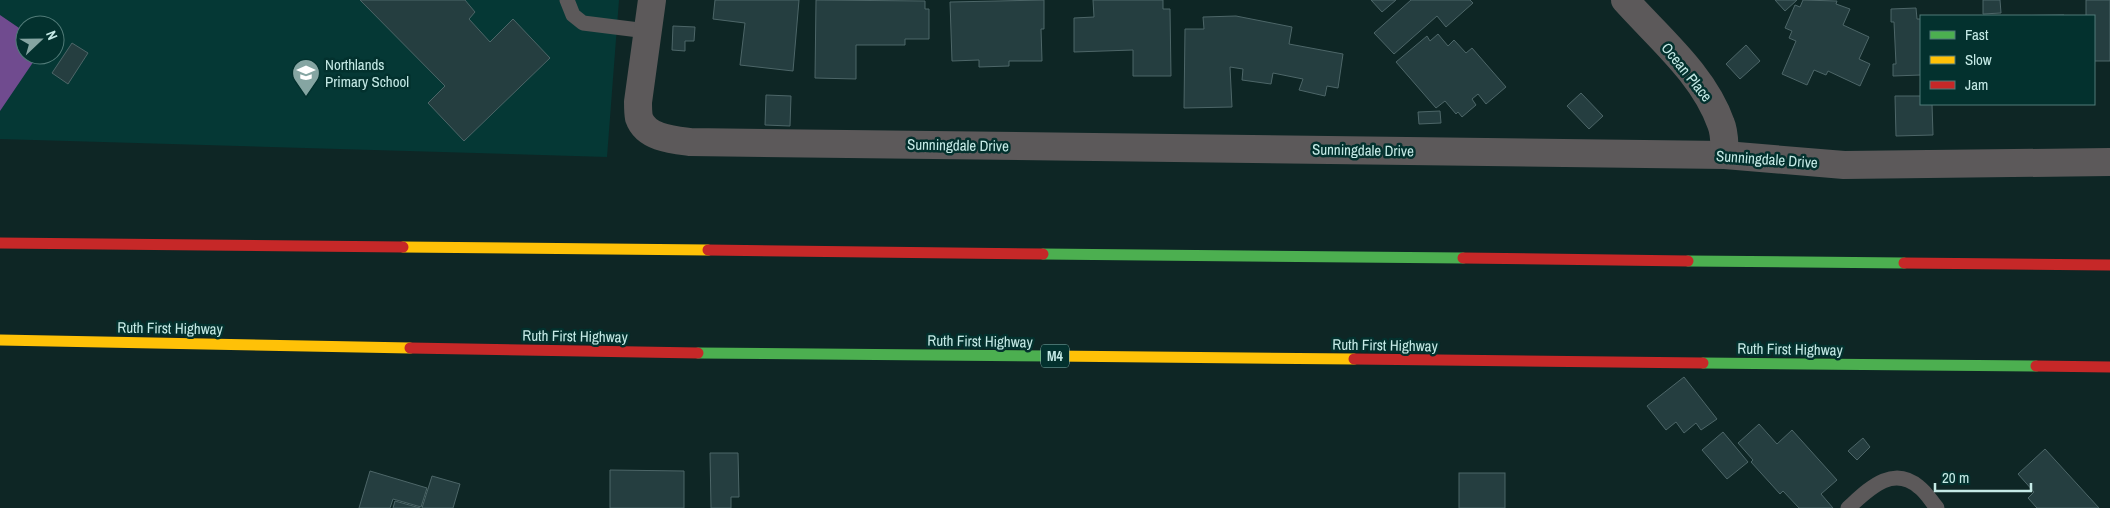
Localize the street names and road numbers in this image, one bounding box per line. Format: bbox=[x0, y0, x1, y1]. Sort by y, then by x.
street label: Ocean Place bbox=[1657, 38, 1717, 106]
street label: Sunningdale Drive bbox=[907, 134, 1009, 156]
street label: Sunningdale Drive bbox=[1312, 139, 1414, 161]
street label: Sunningdale Drive bbox=[1715, 145, 1819, 173]
street label: Ruth First Highway bbox=[117, 317, 224, 339]
street label: Ruth First Highway bbox=[522, 325, 629, 347]
street label: Ruth First Highway bbox=[927, 330, 1034, 352]
street label: Ruth First Highway bbox=[1332, 334, 1439, 356]
street label: Ruth First Highway bbox=[1737, 338, 1844, 360]
road number: M4 bbox=[1041, 344, 1069, 368]

